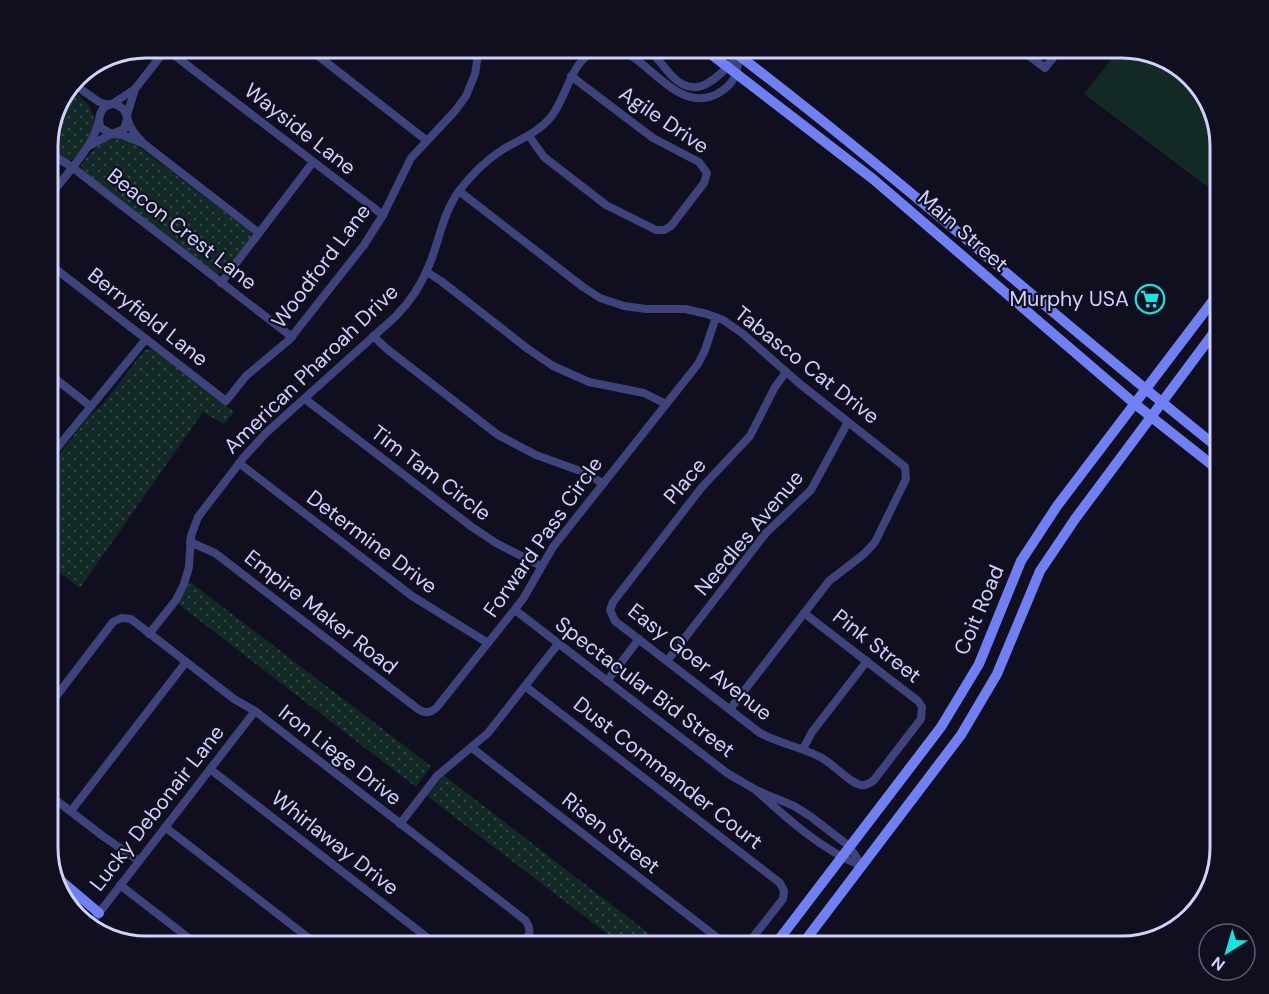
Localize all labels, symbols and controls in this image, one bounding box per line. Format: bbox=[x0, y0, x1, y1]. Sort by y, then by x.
street label: Wayside Lane bbox=[238, 77, 362, 181]
street label: Agile Drive bbox=[614, 80, 714, 160]
street label: Beacon Crest Lane bbox=[101, 162, 263, 296]
street label: Main Street bbox=[912, 184, 1014, 278]
street label: Woodford Lane bbox=[265, 198, 377, 334]
street label: Berryfield Lane bbox=[82, 261, 214, 373]
street label: American Pharoah Drive bbox=[218, 278, 404, 460]
supermarket icon: Murphy USA bbox=[1134, 283, 1166, 315]
place label: Murphy USA bbox=[1009, 285, 1129, 313]
street label: Tabasco Cat Drive bbox=[729, 300, 885, 430]
street label: Tim Tam Circle bbox=[365, 419, 497, 527]
street label: Forward Pass Circle bbox=[477, 451, 609, 623]
street label: Place bbox=[657, 452, 713, 510]
street label: Needles Avenue bbox=[688, 464, 810, 602]
street label: Determine Drive bbox=[301, 484, 443, 600]
street label: Empire Maker Road bbox=[239, 543, 403, 681]
street label: Coit Road bbox=[948, 561, 1010, 659]
street label: Easy Goer Avenue bbox=[622, 597, 778, 727]
street label: Pink Street bbox=[827, 603, 927, 689]
street label: Spectacular Bid Street bbox=[549, 610, 741, 764]
street label: Dust Commander Court bbox=[568, 690, 768, 856]
street label: Iron Liege Drive bbox=[273, 698, 407, 812]
street label: Lucky Debonair Lane bbox=[83, 719, 231, 897]
street label: Whirlaway Drive bbox=[265, 784, 405, 902]
street label: Risen Street bbox=[556, 786, 666, 880]
north arrow bbox=[1197, 922, 1257, 982]
text: N bbox=[1207, 952, 1229, 975]

